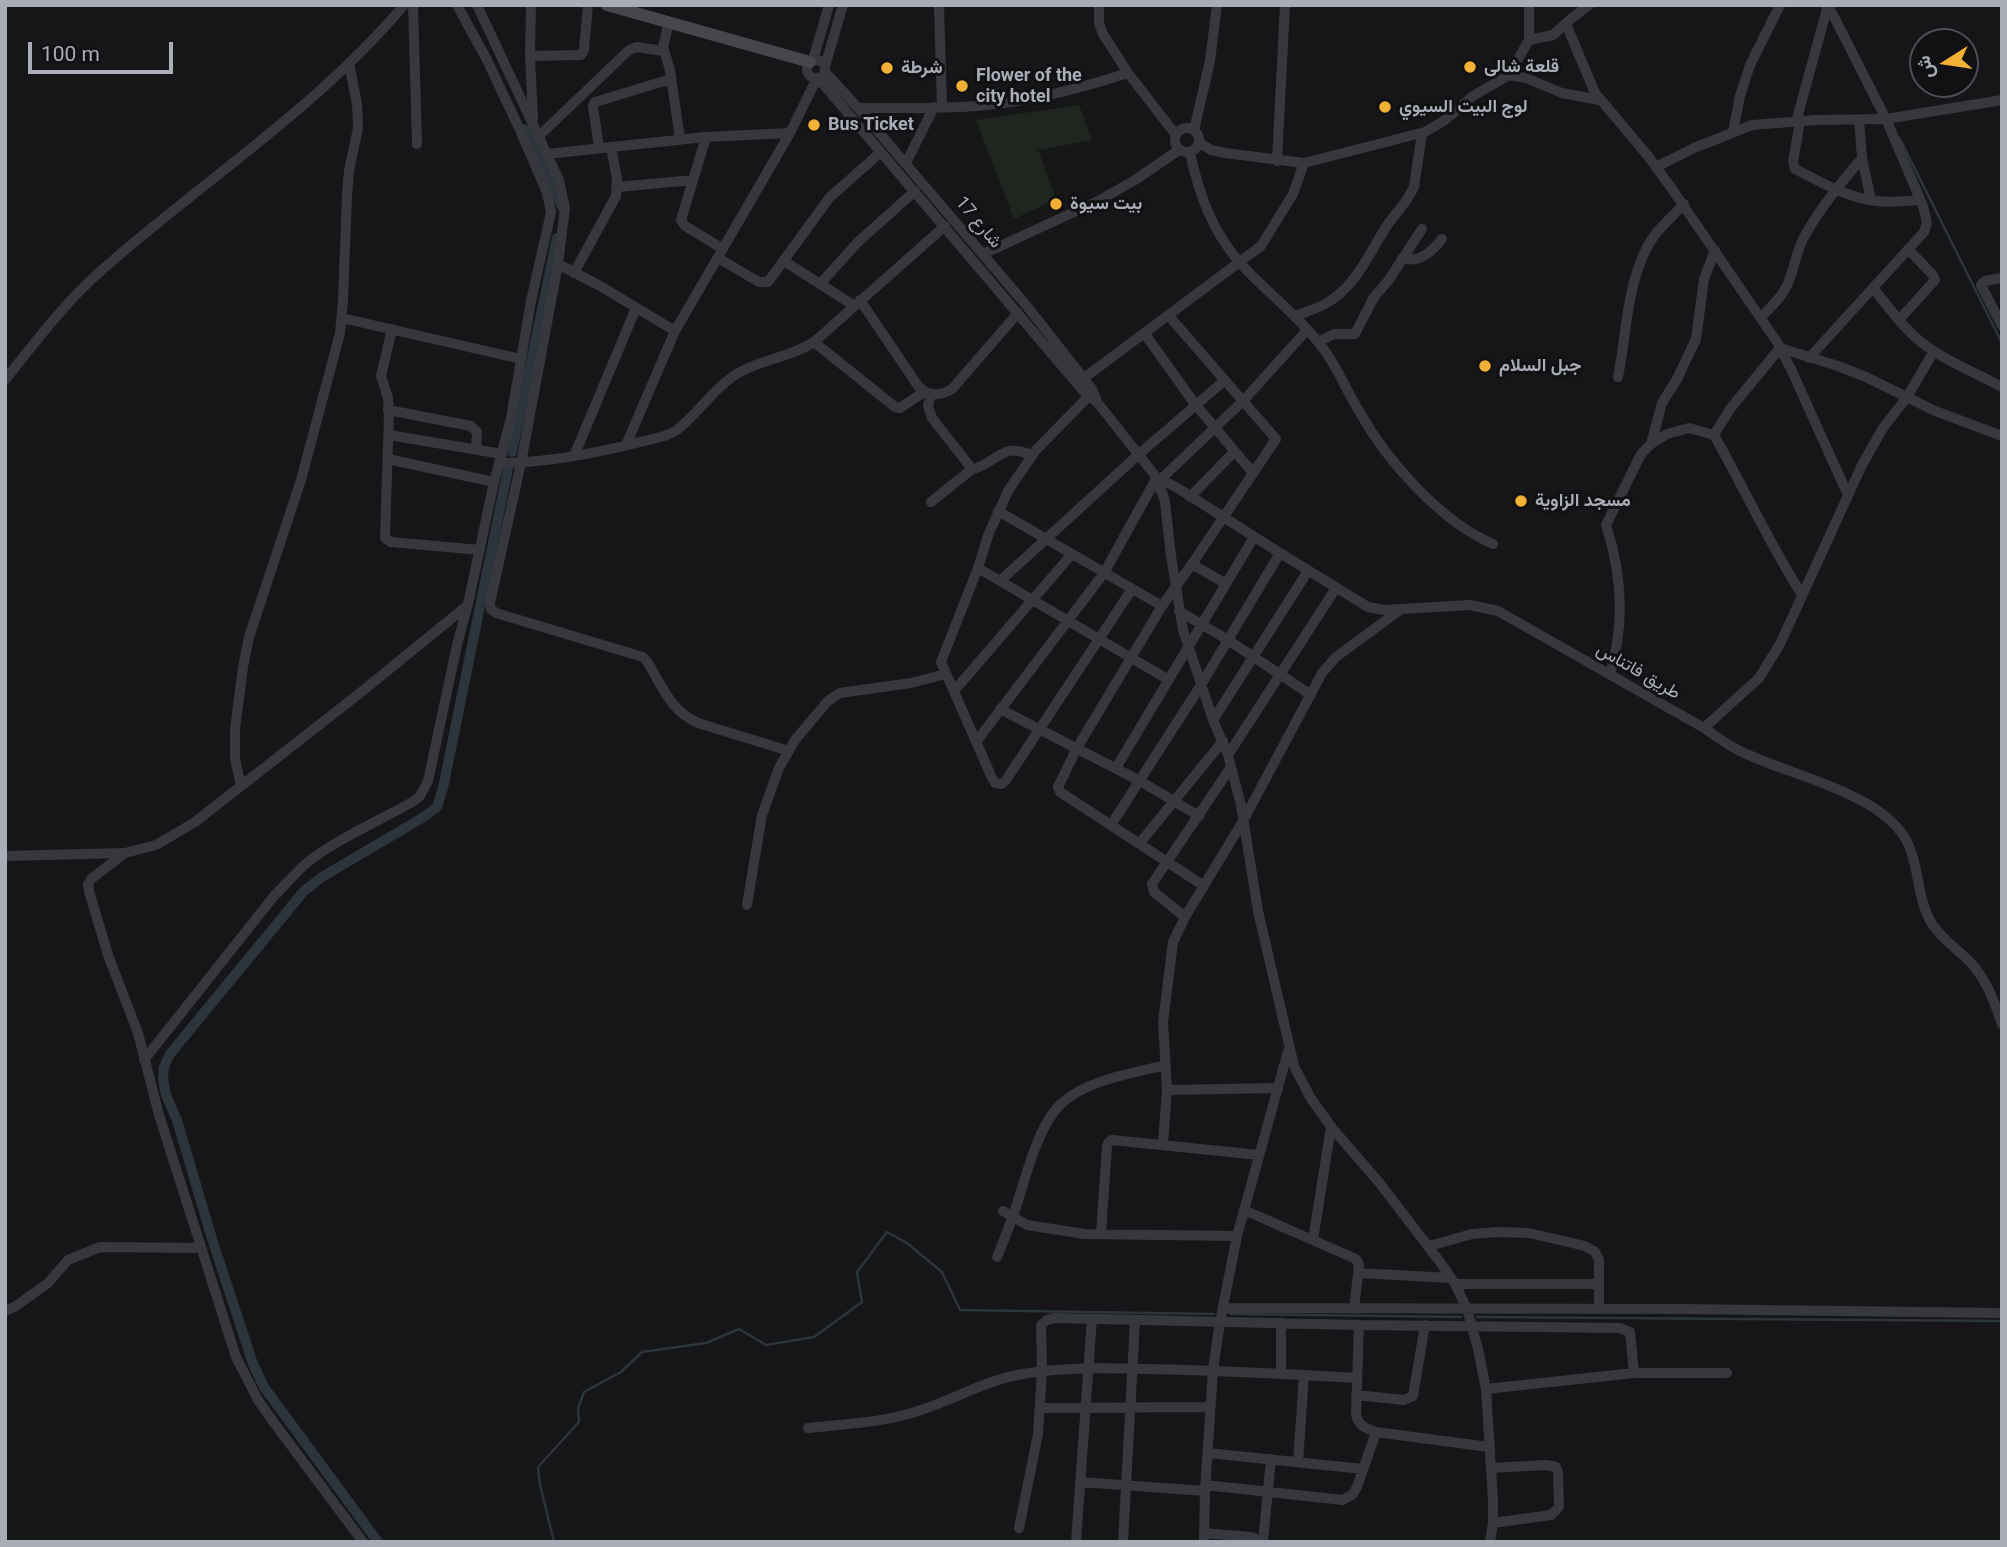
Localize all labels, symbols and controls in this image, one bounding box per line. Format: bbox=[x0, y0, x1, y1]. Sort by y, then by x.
scale bar bbox=[32, 28, 177, 72]
north arrow bbox=[1909, 28, 1979, 98]
text: 100 m bbox=[41, 42, 100, 66]
text: ش bbox=[1911, 53, 1939, 81]
place label: قلعة شالى bbox=[1484, 56, 1559, 78]
place label: شرطة bbox=[901, 57, 943, 79]
marker: قلعة شالى bbox=[1462, 59, 1478, 75]
marker: شرطة bbox=[879, 60, 895, 76]
place label: Flower of the city hotel bbox=[976, 65, 1082, 108]
marker: Flower of the city hotel bbox=[954, 78, 970, 94]
place label: لوج البيت السيوي bbox=[1399, 96, 1528, 118]
marker: لوج البيت السيوي bbox=[1377, 99, 1393, 115]
place label: Bus Ticket bbox=[828, 114, 914, 136]
marker: Bus Ticket bbox=[806, 117, 822, 133]
street label: شارع 17 bbox=[950, 193, 1006, 253]
place label: بيت سيوة bbox=[1070, 193, 1142, 215]
marker: بيت سيوة bbox=[1048, 196, 1064, 212]
place label: جبل السلام bbox=[1499, 355, 1582, 377]
marker: جبل السلام bbox=[1477, 358, 1493, 374]
place label: مسجد الزاوية bbox=[1535, 490, 1631, 512]
marker: مسجد الزاوية bbox=[1513, 493, 1529, 509]
street label: طريق فاتناس bbox=[1592, 639, 1684, 705]

